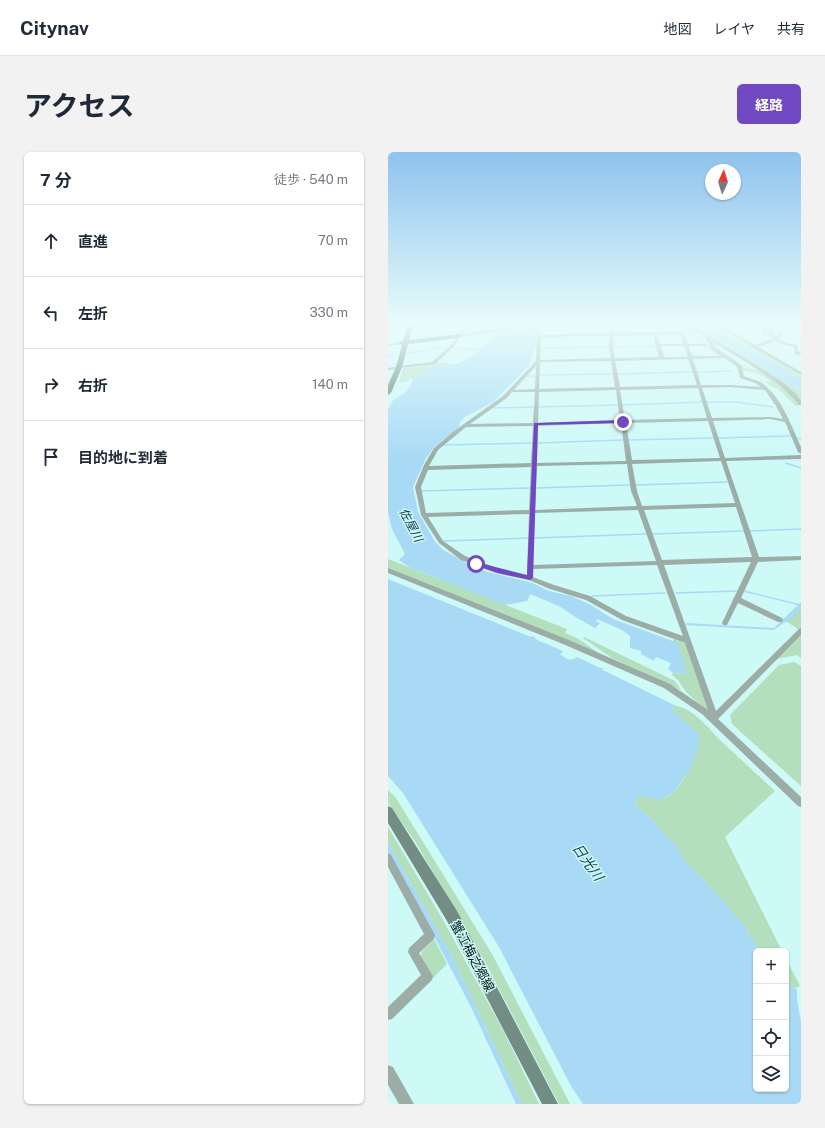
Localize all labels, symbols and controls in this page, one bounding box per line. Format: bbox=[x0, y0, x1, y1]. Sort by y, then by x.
text: Citynav bbox=[20, 17, 89, 39]
text: 地図 bbox=[663, 21, 691, 37]
text: レイヤ bbox=[713, 21, 755, 37]
text: 共有 bbox=[777, 21, 805, 37]
button: 経路 bbox=[737, 84, 801, 124]
text: アクセス bbox=[24, 89, 135, 122]
north arrow bbox=[705, 164, 741, 200]
text: 7 分 bbox=[40, 170, 71, 190]
text: 徒歩 · 540 m bbox=[274, 172, 348, 187]
icon: ahead bbox=[40, 230, 62, 252]
text: 直進 bbox=[78, 233, 108, 250]
text: 70 m bbox=[318, 233, 348, 248]
icon: left bbox=[40, 302, 62, 324]
text: 左折 bbox=[78, 305, 108, 322]
text: 330 m bbox=[309, 305, 348, 320]
icon: right bbox=[40, 374, 62, 396]
text: 右折 bbox=[78, 377, 108, 394]
text: 140 m bbox=[312, 377, 348, 392]
route end bbox=[614, 413, 632, 431]
icon: arrive bbox=[40, 446, 62, 468]
text: 目的地に到着 bbox=[78, 449, 168, 466]
water label: 佐屋川 bbox=[396, 506, 427, 546]
route start bbox=[467, 555, 485, 573]
water label: 日光川 bbox=[569, 840, 608, 885]
street label: 蟹江梅之郷線 bbox=[448, 918, 497, 994]
map controls bbox=[753, 948, 789, 1092]
button: + bbox=[753, 948, 789, 984]
button: − bbox=[753, 984, 789, 1020]
button: locate bbox=[753, 1020, 789, 1056]
button: layers bbox=[753, 1056, 789, 1092]

